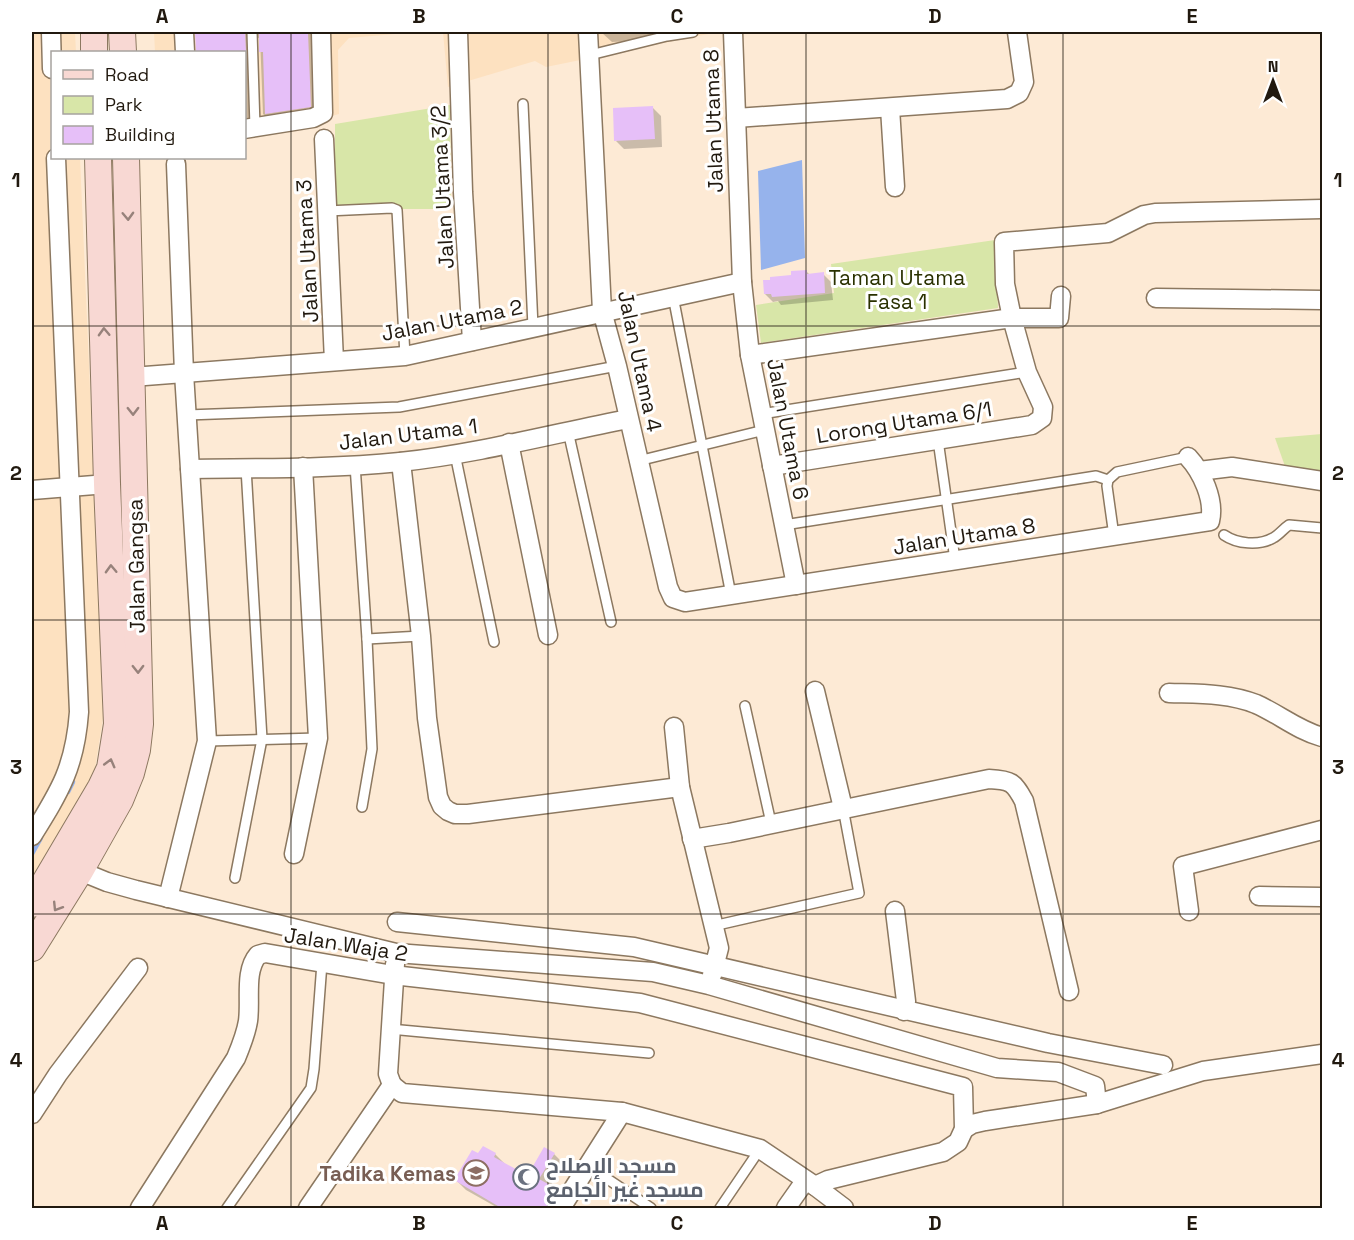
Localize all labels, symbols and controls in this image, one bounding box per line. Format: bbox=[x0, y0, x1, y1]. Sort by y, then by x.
text: A bbox=[156, 3, 169, 29]
text: B bbox=[412, 3, 426, 29]
text: C bbox=[671, 3, 684, 29]
text: D bbox=[928, 3, 942, 29]
text: E bbox=[1186, 3, 1198, 29]
street label: Jalan Utama 8 bbox=[697, 49, 729, 193]
legend bbox=[51, 51, 246, 159]
north arrow bbox=[1243, 51, 1303, 111]
text: N bbox=[1268, 56, 1278, 77]
text: Road bbox=[105, 63, 149, 86]
text: Park bbox=[105, 93, 143, 116]
street label: Jalan Utama 3/2 bbox=[424, 104, 460, 270]
text: Building bbox=[105, 123, 175, 146]
text: 1 bbox=[11, 167, 21, 193]
text: 1 bbox=[1333, 167, 1343, 193]
street label: Jalan Utama 3 bbox=[290, 179, 324, 323]
one-way arrow bbox=[122, 211, 134, 220]
park label: Taman Utama Fasa 1 bbox=[829, 264, 965, 315]
street label: Jalan Utama 4 bbox=[612, 288, 668, 434]
street label: Jalan Utama 2 bbox=[379, 293, 525, 347]
one-way arrow bbox=[97, 327, 110, 336]
street label: Jalan Utama 6 bbox=[761, 356, 815, 502]
street label: Lorong Utama 6/1 bbox=[814, 395, 994, 449]
one-way arrow bbox=[126, 406, 139, 415]
street label: Jalan Utama 1 bbox=[337, 412, 479, 456]
text: 2 bbox=[10, 460, 22, 486]
text: 2 bbox=[1332, 460, 1344, 486]
street label: Jalan Gangsa bbox=[121, 498, 151, 634]
street label: Jalan Utama 8 bbox=[891, 511, 1037, 561]
one-way arrow bbox=[104, 564, 117, 573]
one-way arrow bbox=[132, 664, 145, 673]
text: 3 bbox=[10, 754, 22, 780]
text: 3 bbox=[1332, 754, 1344, 780]
one-way arrow bbox=[103, 758, 116, 768]
one-way arrow bbox=[53, 901, 65, 911]
street label: Jalan Waja 2 bbox=[282, 921, 410, 967]
text: 4 bbox=[10, 1047, 23, 1073]
text: 4 bbox=[1332, 1047, 1345, 1073]
place label: مسجد الإصلاح مسجد غير الجامع bbox=[546, 1152, 704, 1204]
school or university icon: Tadika Kemas bbox=[461, 1158, 491, 1188]
place label: Tadika Kemas bbox=[319, 1160, 456, 1187]
mosque icon: مسجد الإصلاح مسجد غير الجامع bbox=[511, 1162, 541, 1192]
text: A bbox=[156, 1210, 169, 1236]
text: B bbox=[412, 1210, 426, 1236]
text: C bbox=[671, 1210, 684, 1236]
text: D bbox=[928, 1210, 942, 1236]
text: E bbox=[1186, 1210, 1198, 1236]

